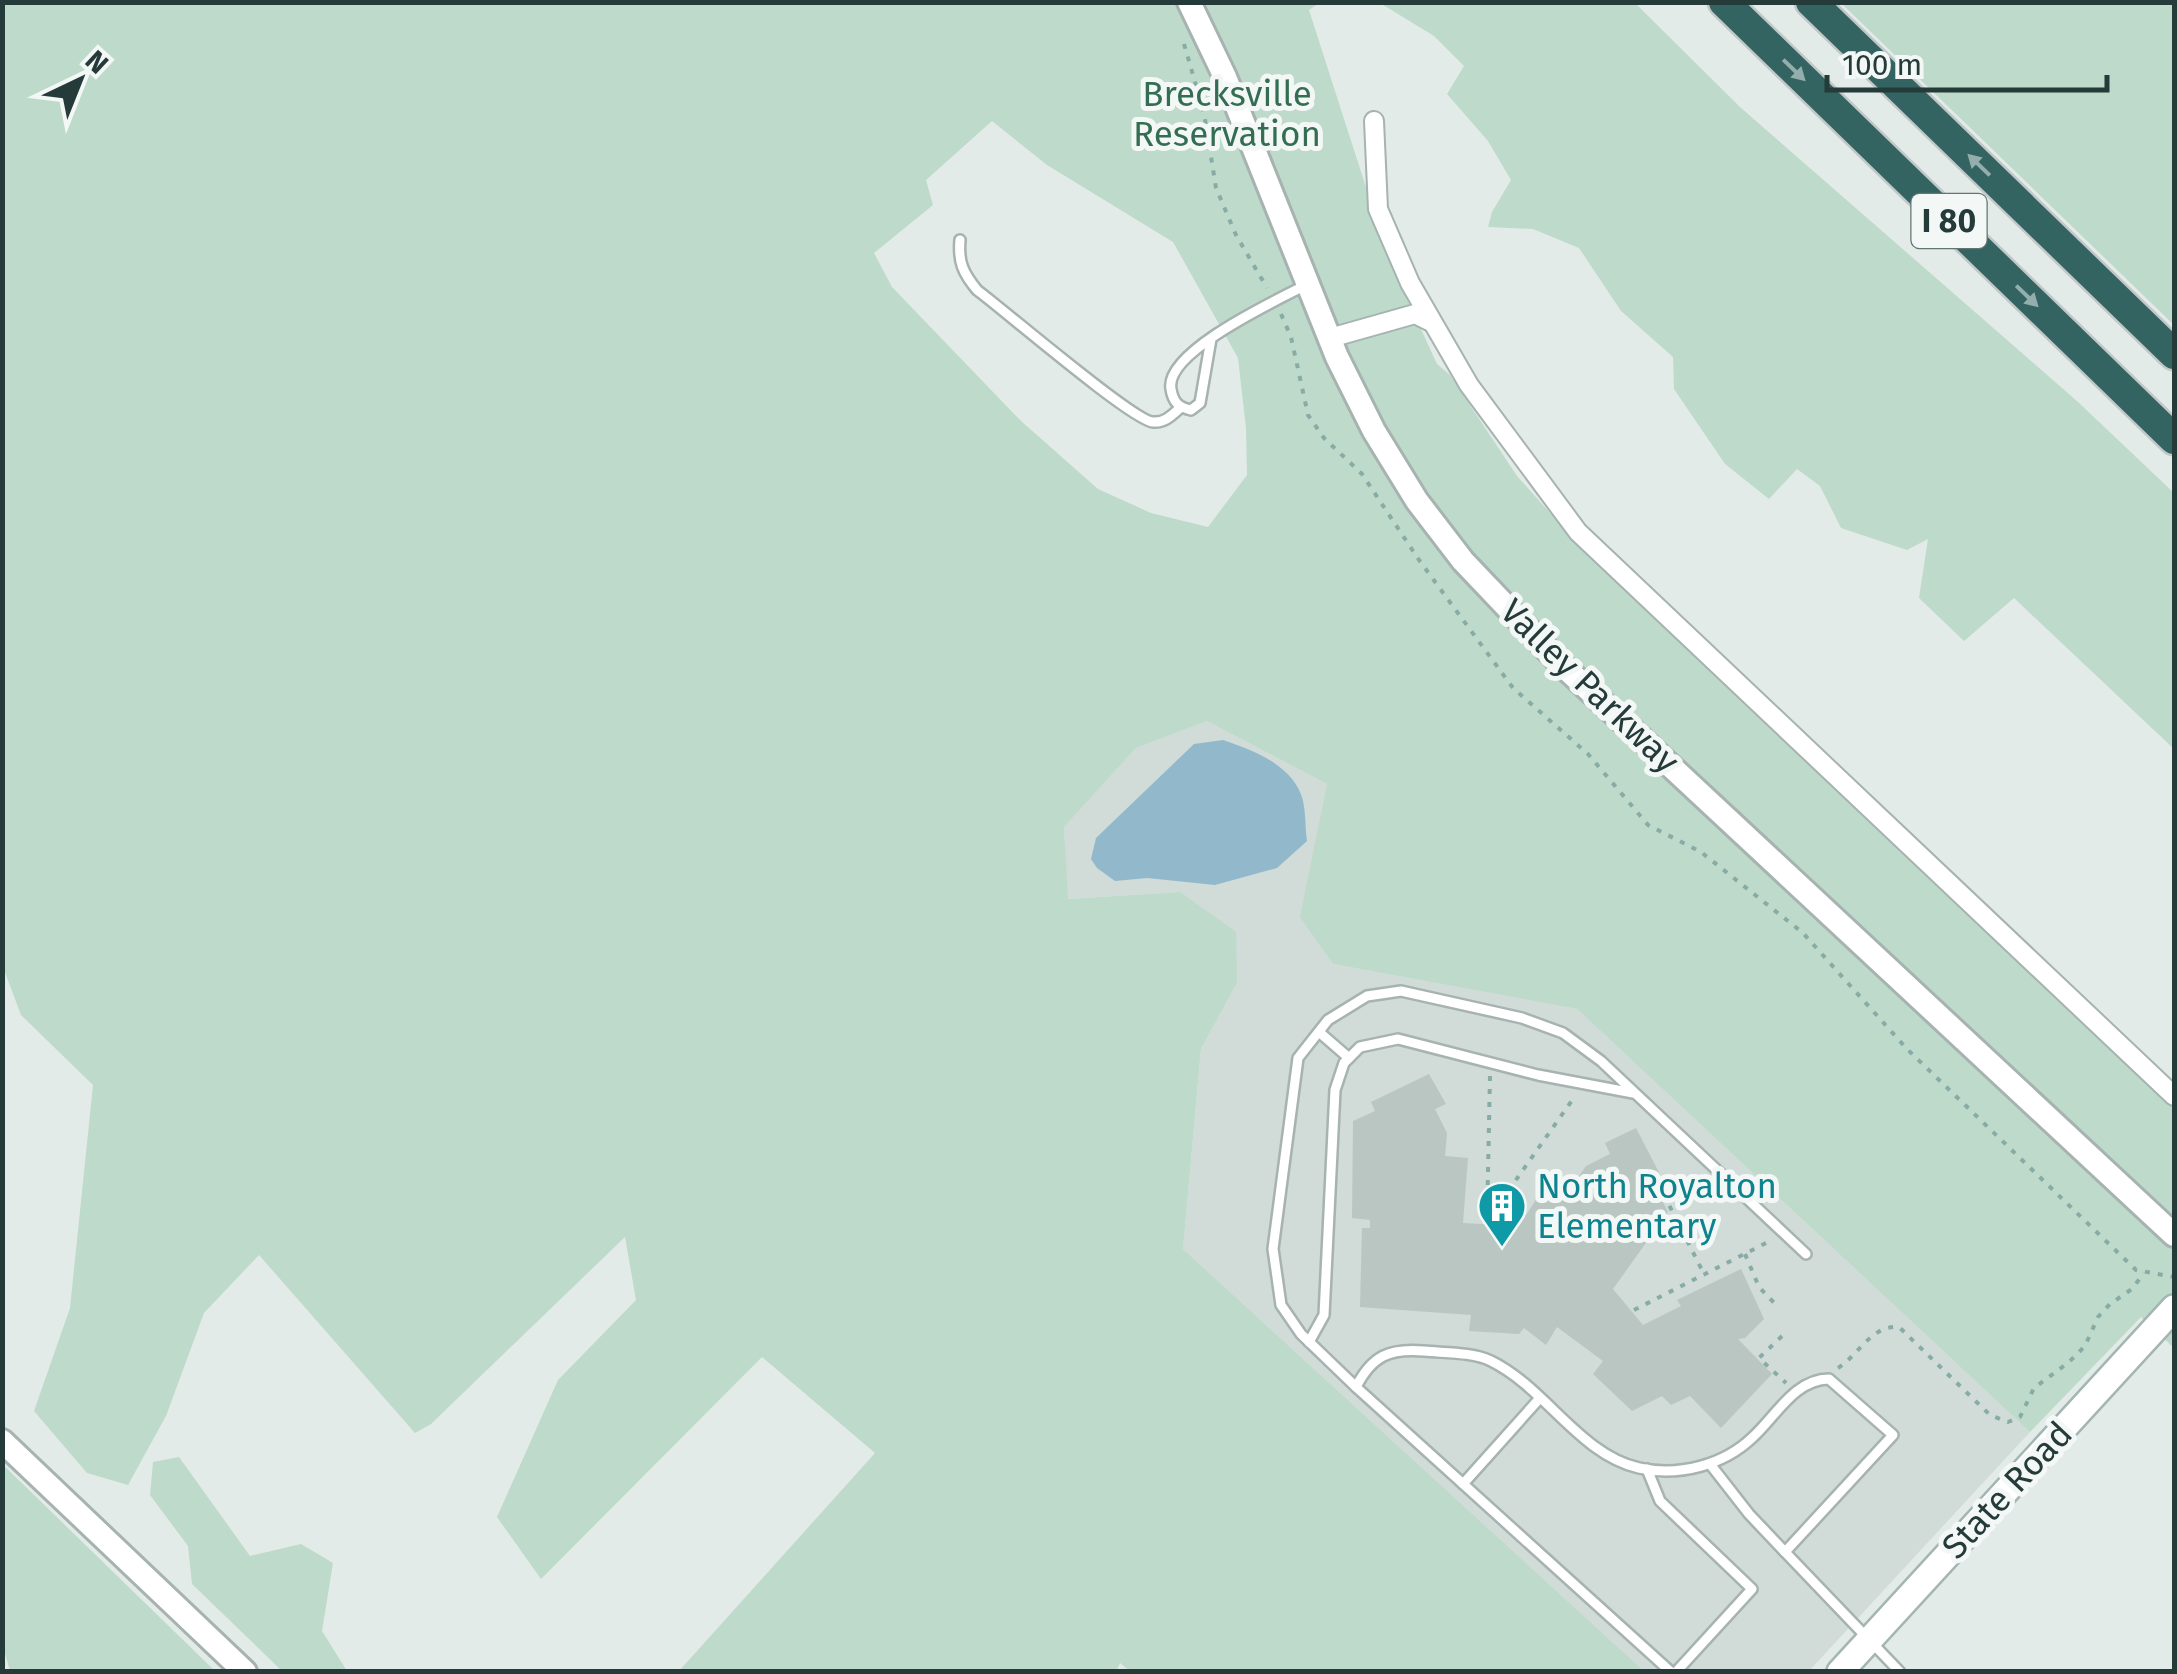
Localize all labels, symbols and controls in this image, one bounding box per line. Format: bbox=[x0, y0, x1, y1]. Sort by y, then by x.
north arrow bbox=[30, 30, 130, 130]
scale bar bbox=[1827, 30, 2107, 92]
text: N bbox=[79, 44, 115, 80]
text: 100 m bbox=[1842, 47, 1922, 83]
one-way arrow bbox=[1781, 58, 1805, 81]
park label: Brecksville Reservation bbox=[1133, 73, 1321, 155]
one-way arrow bbox=[1967, 154, 1991, 177]
road number: I 80 bbox=[1912, 194, 1986, 248]
one-way arrow bbox=[2015, 284, 2039, 307]
street label: Valley Parkway bbox=[1492, 590, 1688, 782]
place label: North Royalton Elementary bbox=[1537, 1165, 1777, 1247]
building icon: North Royalton Elementary bbox=[1476, 1180, 1528, 1248]
street label: State Road bbox=[1933, 1413, 2081, 1567]

